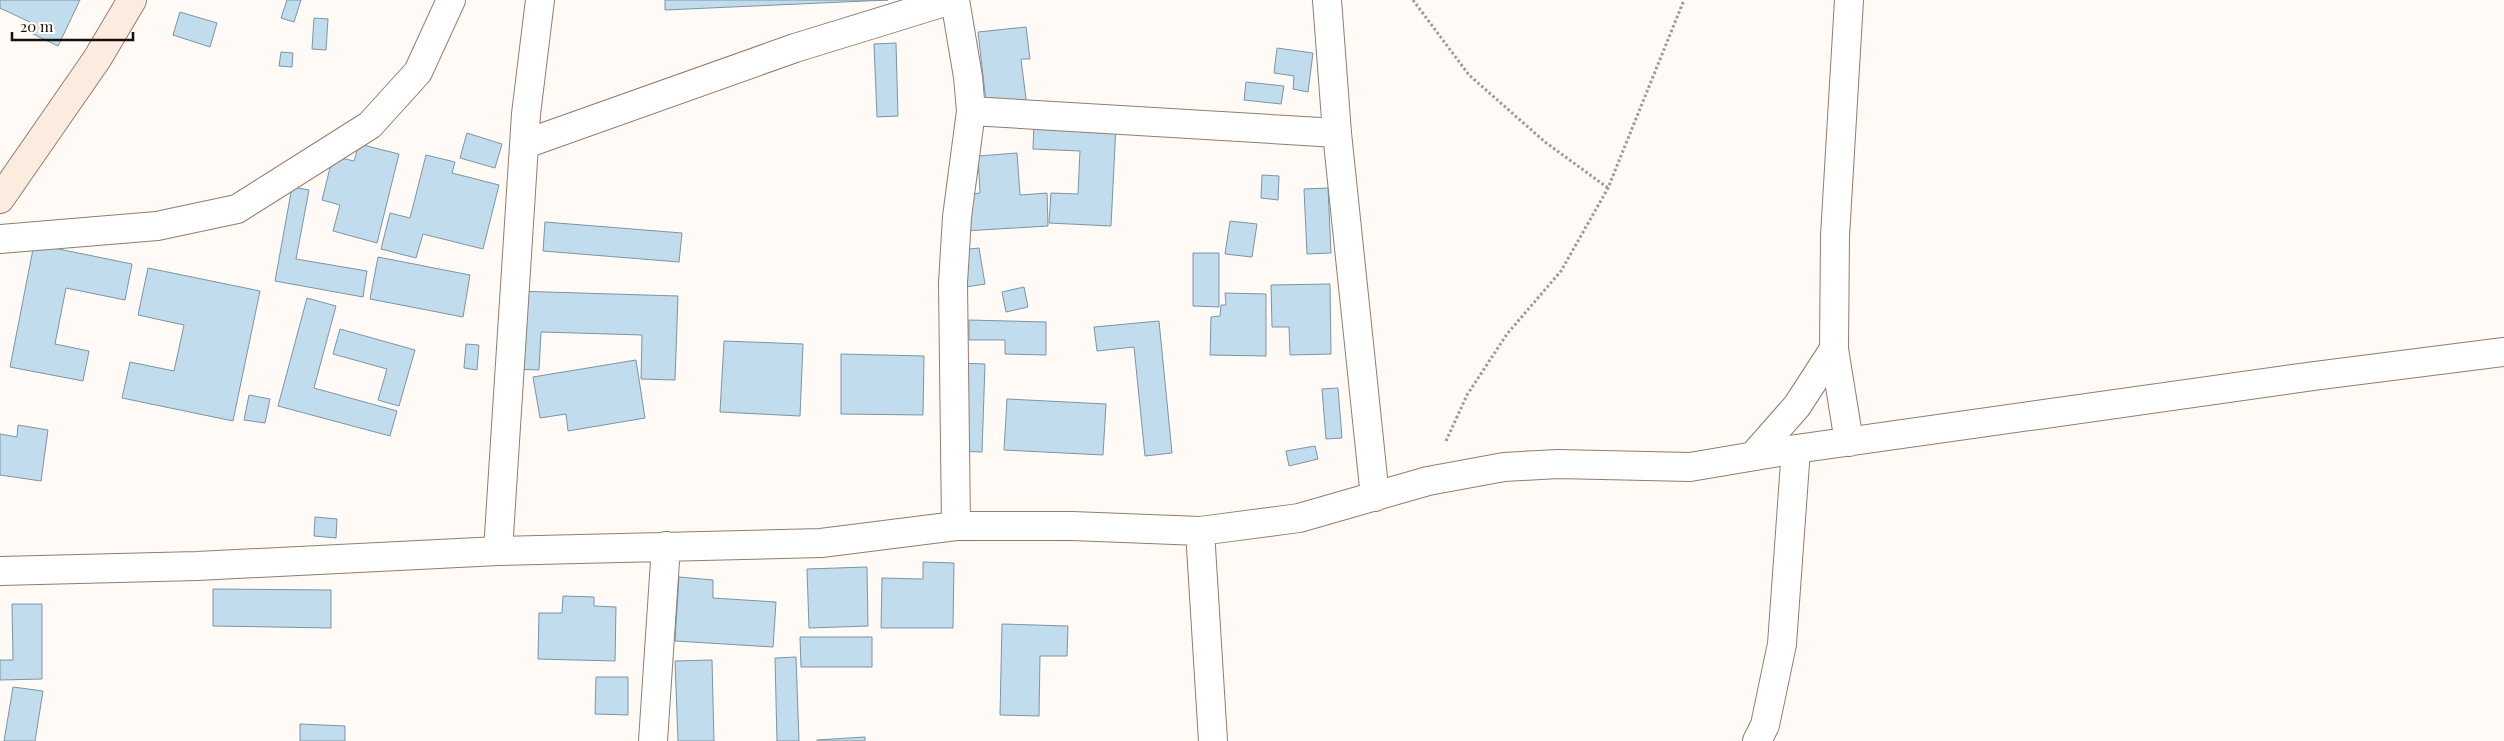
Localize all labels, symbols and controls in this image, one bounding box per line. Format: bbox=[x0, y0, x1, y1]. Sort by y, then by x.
scale bar bbox=[12, 10, 134, 42]
text: 20 m bbox=[20, 16, 54, 36]

